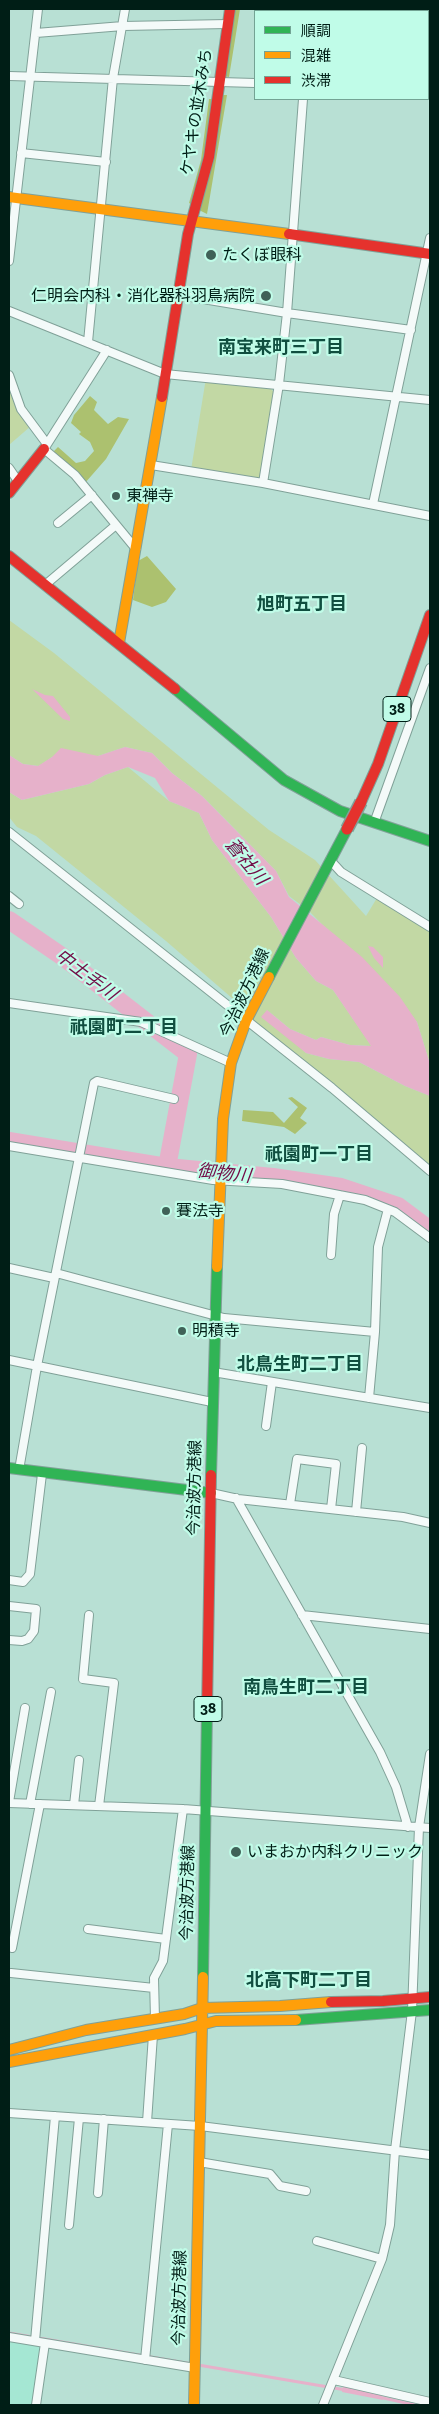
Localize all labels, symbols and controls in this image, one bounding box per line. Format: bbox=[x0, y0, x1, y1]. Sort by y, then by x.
legend bbox=[254, 10, 429, 100]
text: 順調 bbox=[301, 22, 331, 40]
street label: ケヤキの並木みち bbox=[178, 47, 216, 177]
text: 混雑 bbox=[301, 47, 331, 65]
text: 渋滞 bbox=[301, 72, 331, 90]
place label: たくぼ眼科 bbox=[222, 245, 302, 265]
marker: たくぼ眼科 bbox=[204, 248, 218, 262]
place label: 仁明会内科・消化器科羽鳥病院 bbox=[31, 286, 255, 306]
marker: 仁明会内科・消化器科羽鳥病院 bbox=[259, 289, 273, 303]
district label: 南宝来町三丁目 bbox=[218, 337, 344, 359]
place label: 東禅寺 bbox=[126, 486, 174, 506]
marker: 東禅寺 bbox=[110, 490, 122, 502]
district label: 旭町五丁目 bbox=[257, 594, 347, 616]
road number: 38 bbox=[383, 696, 411, 722]
water label: 蒼社川 bbox=[220, 834, 272, 890]
water label: 中土手川 bbox=[51, 945, 121, 1005]
street label: 今治波方港線 bbox=[216, 945, 274, 1041]
district label: 祇園町二丁目 bbox=[70, 1017, 178, 1039]
district label: 祇園町一丁目 bbox=[265, 1144, 373, 1166]
water label: 御物川 bbox=[196, 1160, 252, 1188]
place label: 賽法寺 bbox=[176, 1201, 224, 1221]
marker: 賽法寺 bbox=[160, 1205, 172, 1217]
place label: 明積寺 bbox=[192, 1321, 240, 1341]
marker: 明積寺 bbox=[176, 1325, 188, 1337]
district label: 北鳥生町二丁目 bbox=[237, 1354, 363, 1376]
street label: 今治波方港線 bbox=[185, 1440, 205, 1536]
district label: 南鳥生町二丁目 bbox=[243, 1677, 369, 1699]
road number: 38 bbox=[194, 1696, 222, 1722]
place label: いまおか内科クリニック bbox=[247, 1842, 423, 1862]
street label: 今治波方港線 bbox=[178, 1845, 198, 1941]
marker: いまおか内科クリニック bbox=[229, 1845, 243, 1859]
district label: 北高下町二丁目 bbox=[246, 1970, 372, 1992]
street label: 今治波方港線 bbox=[170, 2250, 190, 2346]

